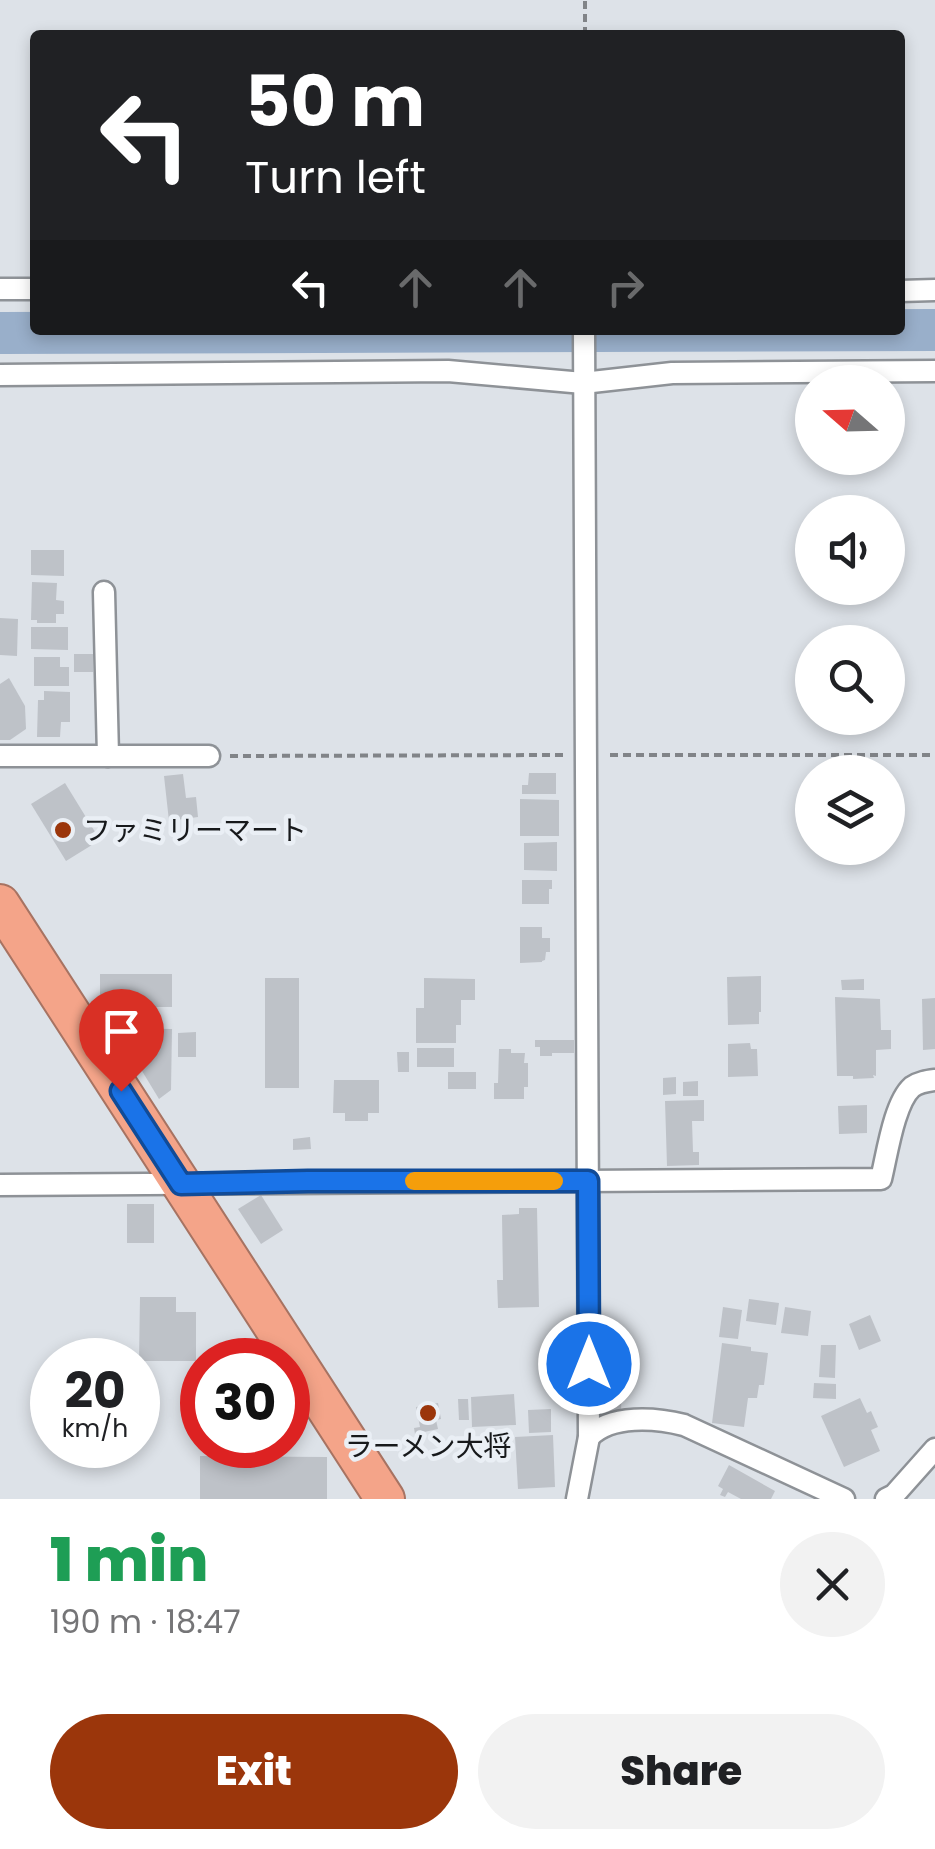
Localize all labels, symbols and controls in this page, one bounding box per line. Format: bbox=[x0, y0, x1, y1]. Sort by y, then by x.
text: 50 m bbox=[245, 52, 425, 151]
icon: left bbox=[80, 70, 210, 200]
text: Turn left bbox=[245, 146, 426, 209]
icon: left bbox=[283, 260, 338, 315]
icon: ahead bbox=[388, 260, 443, 315]
icon: ahead bbox=[493, 260, 548, 315]
icon: right bbox=[598, 260, 653, 315]
north arrow bbox=[795, 365, 905, 475]
map controls bbox=[795, 365, 905, 865]
button: sound bbox=[795, 495, 905, 605]
button: search bbox=[795, 625, 905, 735]
button: layers bbox=[795, 755, 905, 865]
place label: ファミリーマート bbox=[83, 811, 307, 850]
marker: ファミリーマート bbox=[52, 819, 74, 841]
pin bbox=[79, 989, 164, 1092]
icon: arrive bbox=[94, 1004, 149, 1059]
position arrow bbox=[537, 1312, 641, 1416]
speed limit sign: 30 bbox=[180, 1338, 310, 1468]
text: 20 bbox=[64, 1355, 126, 1426]
marker: ラーメン大将 bbox=[417, 1402, 439, 1424]
text: km/h bbox=[62, 1411, 128, 1446]
place label: ラーメン大将 bbox=[345, 1427, 511, 1466]
text: 1 min bbox=[50, 1518, 208, 1602]
button: close bbox=[780, 1532, 885, 1637]
text: 190 m · 18:47 bbox=[50, 1599, 241, 1644]
button: Exit bbox=[50, 1714, 458, 1829]
button: Share bbox=[478, 1714, 885, 1829]

